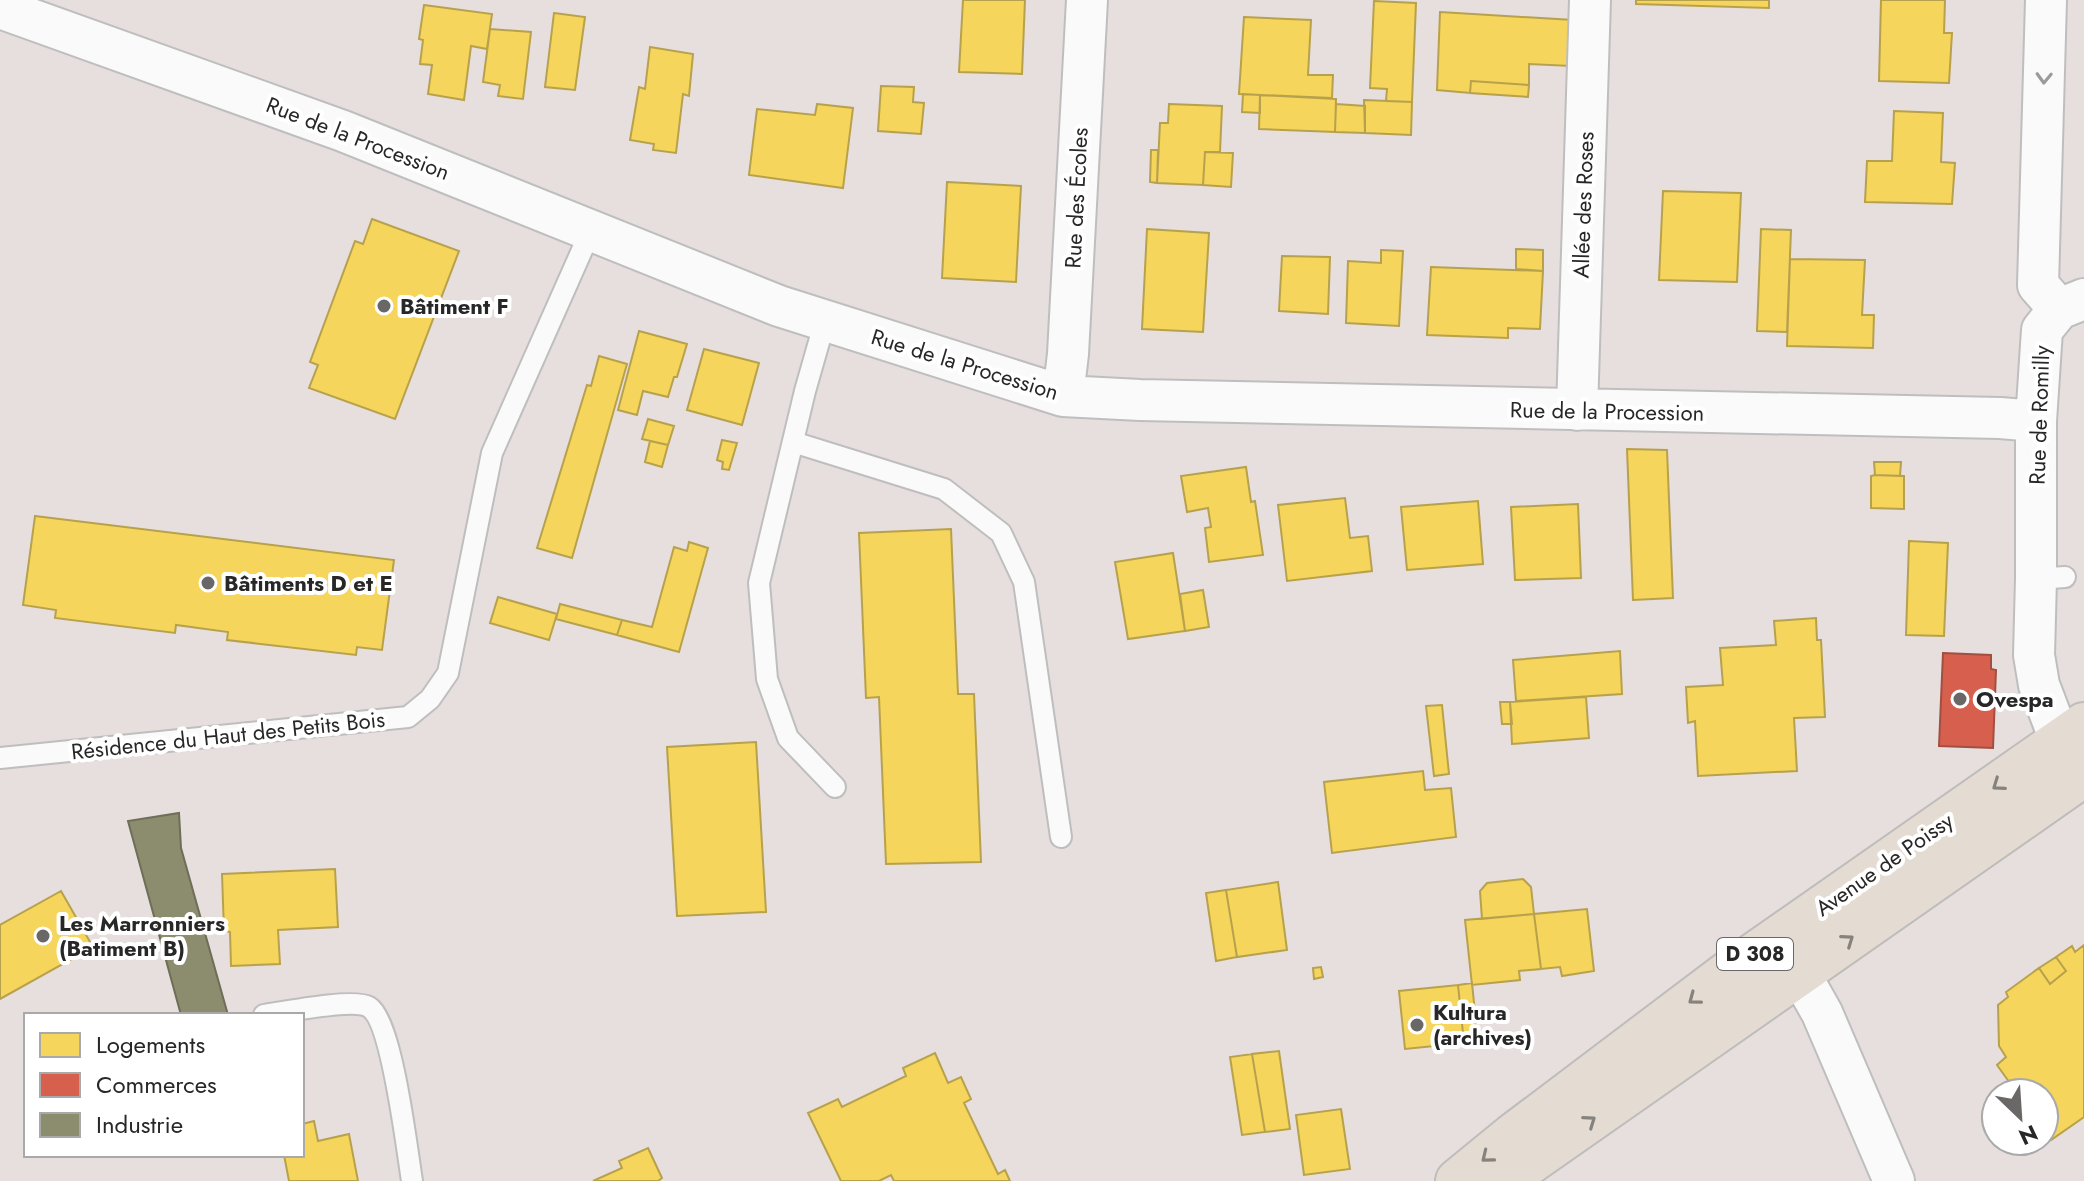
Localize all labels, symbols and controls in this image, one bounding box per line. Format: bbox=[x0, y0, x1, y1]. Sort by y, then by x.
one-way arrow bbox=[2035, 72, 2052, 85]
street label: Rue de la Procession bbox=[262, 88, 454, 188]
street label: Rue des Écoles bbox=[1056, 127, 1096, 269]
street label: Allée des Roses bbox=[1564, 131, 1602, 279]
place label: Bâtiment F bbox=[400, 290, 509, 322]
marker: Bâtiment F bbox=[375, 297, 393, 315]
street label: Rue de la Procession bbox=[867, 320, 1063, 408]
street label: Rue de Romilly bbox=[2021, 345, 2057, 485]
street label: Rue de la Procession bbox=[1510, 393, 1704, 429]
place label: Bâtiments D et E bbox=[224, 567, 393, 599]
marker: Bâtiments D et E bbox=[199, 574, 217, 592]
place label: Ovespa bbox=[1976, 683, 2054, 715]
marker: Ovespa bbox=[1951, 690, 1969, 708]
street label: Résidence du Haut des Petits Bois bbox=[70, 703, 387, 767]
one-way arrow bbox=[1993, 775, 2007, 790]
street label: Avenue de Poissy bbox=[1808, 804, 1960, 924]
place label: Les Marronniers (Batiment B) bbox=[59, 907, 225, 964]
marker: Les Marronniers (Batiment B) bbox=[34, 927, 52, 945]
one-way arrow bbox=[1840, 935, 1854, 950]
road number: D 308 bbox=[1717, 938, 1793, 970]
one-way arrow bbox=[1688, 989, 1703, 1003]
place label: Kultura (archives) bbox=[1433, 996, 1532, 1053]
legend bbox=[24, 1013, 304, 1157]
marker: Kultura (archives) bbox=[1408, 1016, 1426, 1034]
text: Logements bbox=[96, 1027, 205, 1062]
text: Commerces bbox=[96, 1067, 217, 1102]
north arrow bbox=[1980, 1077, 2060, 1157]
text: Industrie bbox=[96, 1107, 183, 1142]
one-way arrow bbox=[1581, 1116, 1595, 1131]
text: N bbox=[2014, 1117, 2043, 1153]
one-way arrow bbox=[1482, 1147, 1496, 1162]

